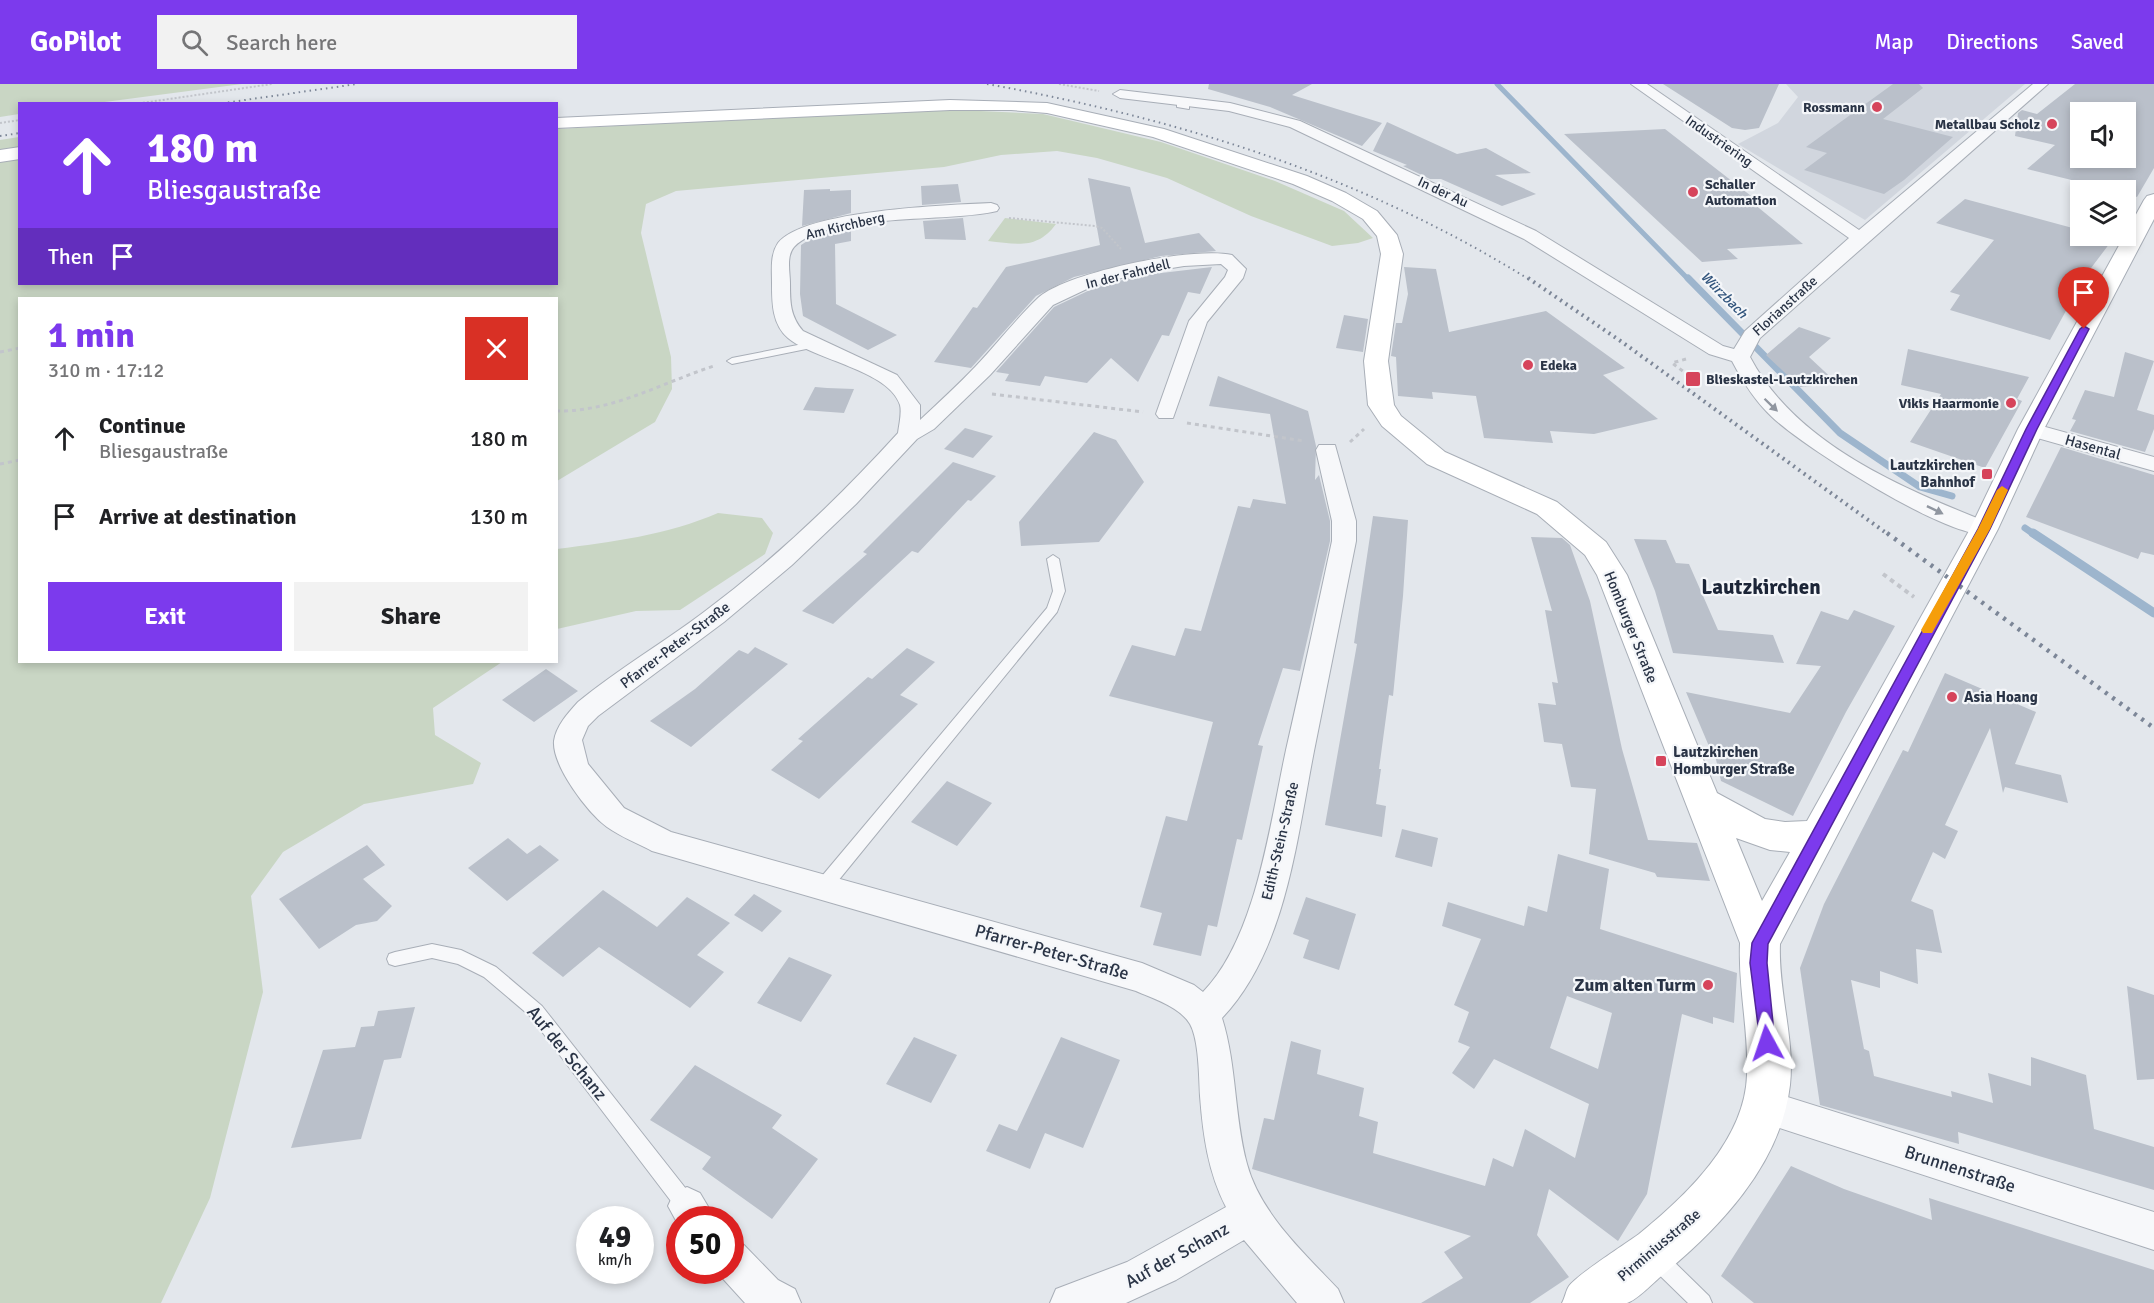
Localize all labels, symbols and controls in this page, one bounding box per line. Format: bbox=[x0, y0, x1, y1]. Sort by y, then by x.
search box bbox=[157, 15, 577, 69]
text: GoPilot bbox=[30, 25, 121, 59]
icon: search bbox=[178, 26, 211, 59]
text: Search here bbox=[226, 29, 337, 56]
text: Map bbox=[1875, 29, 1913, 55]
text: Directions bbox=[1946, 29, 2038, 55]
text: Saved bbox=[2071, 29, 2124, 55]
place label: Rossmann bbox=[1803, 99, 1865, 116]
marker: Rossmann bbox=[1870, 100, 1884, 114]
map controls bbox=[2070, 102, 2136, 246]
button: sound bbox=[2070, 102, 2136, 168]
street label: Industriering bbox=[1682, 112, 1756, 170]
place label: Metallbau Scholz bbox=[1935, 116, 2040, 133]
marker: Metallbau Scholz bbox=[2045, 117, 2059, 131]
text: 180 m bbox=[147, 123, 258, 174]
icon: ahead bbox=[48, 126, 126, 204]
street label: In der Au bbox=[1415, 173, 1471, 211]
text: Bliesgaustraße bbox=[147, 174, 322, 207]
place label: Schaller Automation bbox=[1705, 176, 1777, 209]
button: layers bbox=[2070, 180, 2136, 246]
marker: Schaller Automation bbox=[1686, 185, 1700, 199]
street label: Am Kirchberg bbox=[804, 209, 886, 243]
icon: arrive bbox=[106, 240, 139, 273]
text: Then bbox=[48, 243, 94, 270]
street label: In der Fahrdell bbox=[1084, 255, 1172, 293]
pin bbox=[2058, 267, 2109, 329]
water label: Würzbach bbox=[1697, 268, 1751, 322]
street label: Florianstraße bbox=[1749, 272, 1821, 340]
icon: arrive bbox=[2067, 276, 2100, 309]
text: 1 min bbox=[48, 313, 135, 358]
button: close bbox=[465, 317, 528, 380]
place label: Edeka bbox=[1540, 357, 1577, 374]
text: 310 m · 17:12 bbox=[48, 358, 164, 383]
marker: Edeka bbox=[1521, 358, 1535, 372]
marker: Blieskastel-Lautzkirchen bbox=[1684, 370, 1702, 388]
place label: Blieskastel-Lautzkirchen bbox=[1706, 371, 1858, 388]
place label: Vikis Haarmonie bbox=[1899, 395, 1999, 412]
marker: Vikis Haarmonie bbox=[2004, 396, 2018, 410]
one-way arrow bbox=[1764, 398, 1778, 412]
text: Continue bbox=[99, 412, 186, 439]
icon: ahead bbox=[48, 422, 81, 455]
text: 180 m bbox=[470, 425, 528, 452]
street label: Hasental bbox=[2063, 430, 2123, 464]
text: Bliesgaustraße bbox=[99, 439, 228, 464]
place label: Lautzkirchen Bahnhof bbox=[1890, 456, 1977, 491]
marker: Lautzkirchen Bahnhof bbox=[1980, 467, 1994, 481]
icon: arrive bbox=[48, 500, 81, 533]
text: Arrive at destination bbox=[99, 503, 296, 530]
text: 130 m bbox=[470, 503, 528, 530]
one-way arrow bbox=[1927, 506, 1944, 515]
street label: Homburger Straße bbox=[1600, 568, 1662, 686]
district label: Lautzkirchen bbox=[1701, 574, 1821, 600]
button: Exit bbox=[48, 582, 282, 651]
button: Share bbox=[294, 582, 528, 651]
street label: Pfarrer-Peter-Straße bbox=[617, 598, 733, 692]
place label: Asia Hoang bbox=[1964, 688, 2038, 706]
marker: Asia Hoang bbox=[1945, 690, 1959, 704]
place label: Lautzkirchen Homburger Straße bbox=[1673, 743, 1795, 778]
marker: Lautzkirchen Homburger Straße bbox=[1654, 754, 1668, 768]
street label: Edith-Stein-Straße bbox=[1258, 780, 1302, 902]
street label: Pfarrer-Peter-Straße bbox=[972, 919, 1132, 985]
place label: Zum alten Turm bbox=[1574, 974, 1696, 996]
marker: Zum alten Turm bbox=[1701, 978, 1715, 992]
street label: Auf der Schanz bbox=[522, 1001, 612, 1105]
position arrow bbox=[1735, 1011, 1799, 1075]
street label: Brunnenstraße bbox=[1902, 1141, 2018, 1197]
street label: Pirminiusstraße bbox=[1614, 1205, 1704, 1285]
speed limit sign: 50 bbox=[666, 1206, 744, 1284]
street label: Auf der Schanz bbox=[1121, 1217, 1233, 1293]
text: 49 bbox=[599, 1219, 631, 1256]
text: km/h bbox=[598, 1251, 632, 1269]

